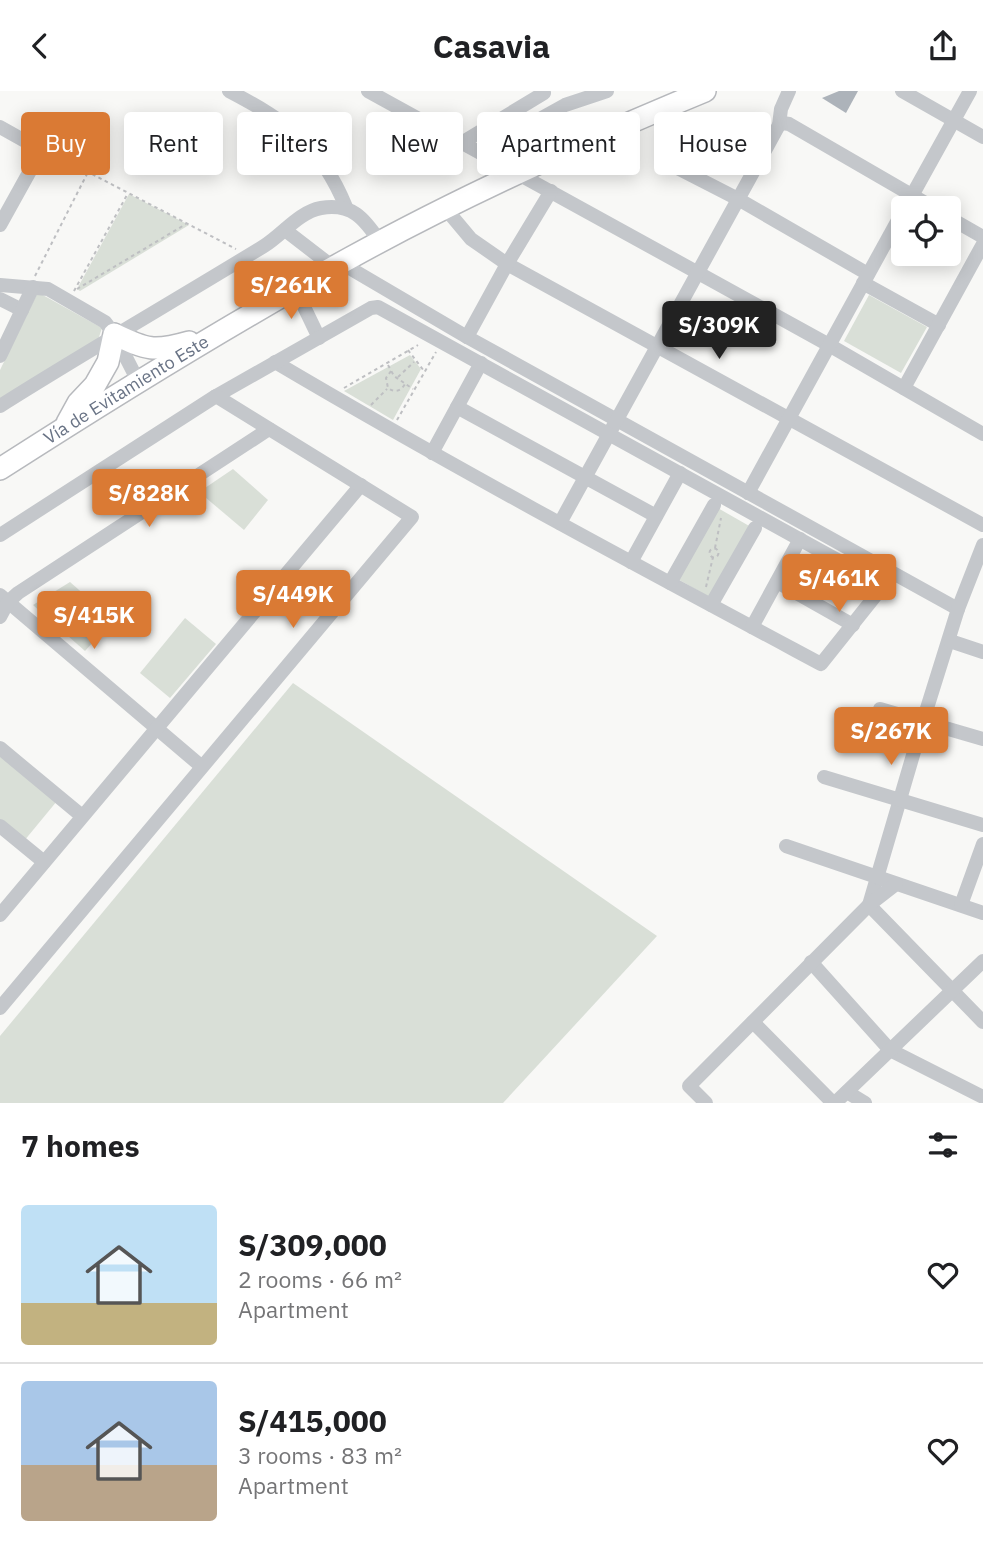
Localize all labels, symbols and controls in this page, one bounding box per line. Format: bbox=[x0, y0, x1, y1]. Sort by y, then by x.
text: Casavia bbox=[433, 25, 550, 67]
icon: back bbox=[21, 27, 59, 65]
icon: share bbox=[924, 27, 962, 65]
chip: Buy bbox=[21, 112, 110, 175]
chip: Rent bbox=[124, 112, 223, 175]
chip: Filters bbox=[237, 112, 352, 175]
chip: New bbox=[366, 112, 463, 175]
chip: Apartment bbox=[477, 112, 640, 175]
chip: House bbox=[654, 112, 771, 175]
map controls bbox=[891, 196, 961, 266]
button: locate bbox=[891, 196, 961, 266]
pin: S/261K bbox=[234, 261, 348, 321]
text: S/261K bbox=[250, 269, 332, 299]
pin: S/309K bbox=[662, 301, 776, 361]
text: S/309K bbox=[678, 309, 760, 339]
street label: Vía de Evitamiento Este bbox=[39, 330, 213, 449]
pin: S/828K bbox=[92, 469, 206, 529]
text: S/828K bbox=[108, 477, 190, 507]
pin: S/461K bbox=[782, 554, 896, 614]
text: S/461K bbox=[798, 562, 880, 592]
pin: S/449K bbox=[236, 571, 350, 630]
text: S/449K bbox=[252, 578, 334, 608]
pin: S/415K bbox=[37, 591, 151, 651]
text: S/415K bbox=[53, 599, 135, 629]
pin: S/267K bbox=[834, 707, 948, 767]
text: S/267K bbox=[850, 715, 932, 745]
text: 7 homes bbox=[21, 1126, 140, 1165]
icon: filters bbox=[924, 1126, 962, 1164]
text: S/309,000 bbox=[238, 1225, 387, 1264]
icon: home bbox=[77, 1233, 161, 1317]
icon: heart bbox=[924, 1256, 962, 1294]
text: 2 rooms · 66 m² bbox=[238, 1264, 402, 1294]
text: Apartment bbox=[238, 1294, 349, 1324]
text: S/415,000 bbox=[238, 1401, 387, 1440]
icon: home bbox=[77, 1409, 161, 1493]
icon: heart bbox=[924, 1432, 962, 1470]
text: 3 rooms · 83 m² bbox=[238, 1440, 402, 1470]
text: Apartment bbox=[238, 1470, 349, 1500]

